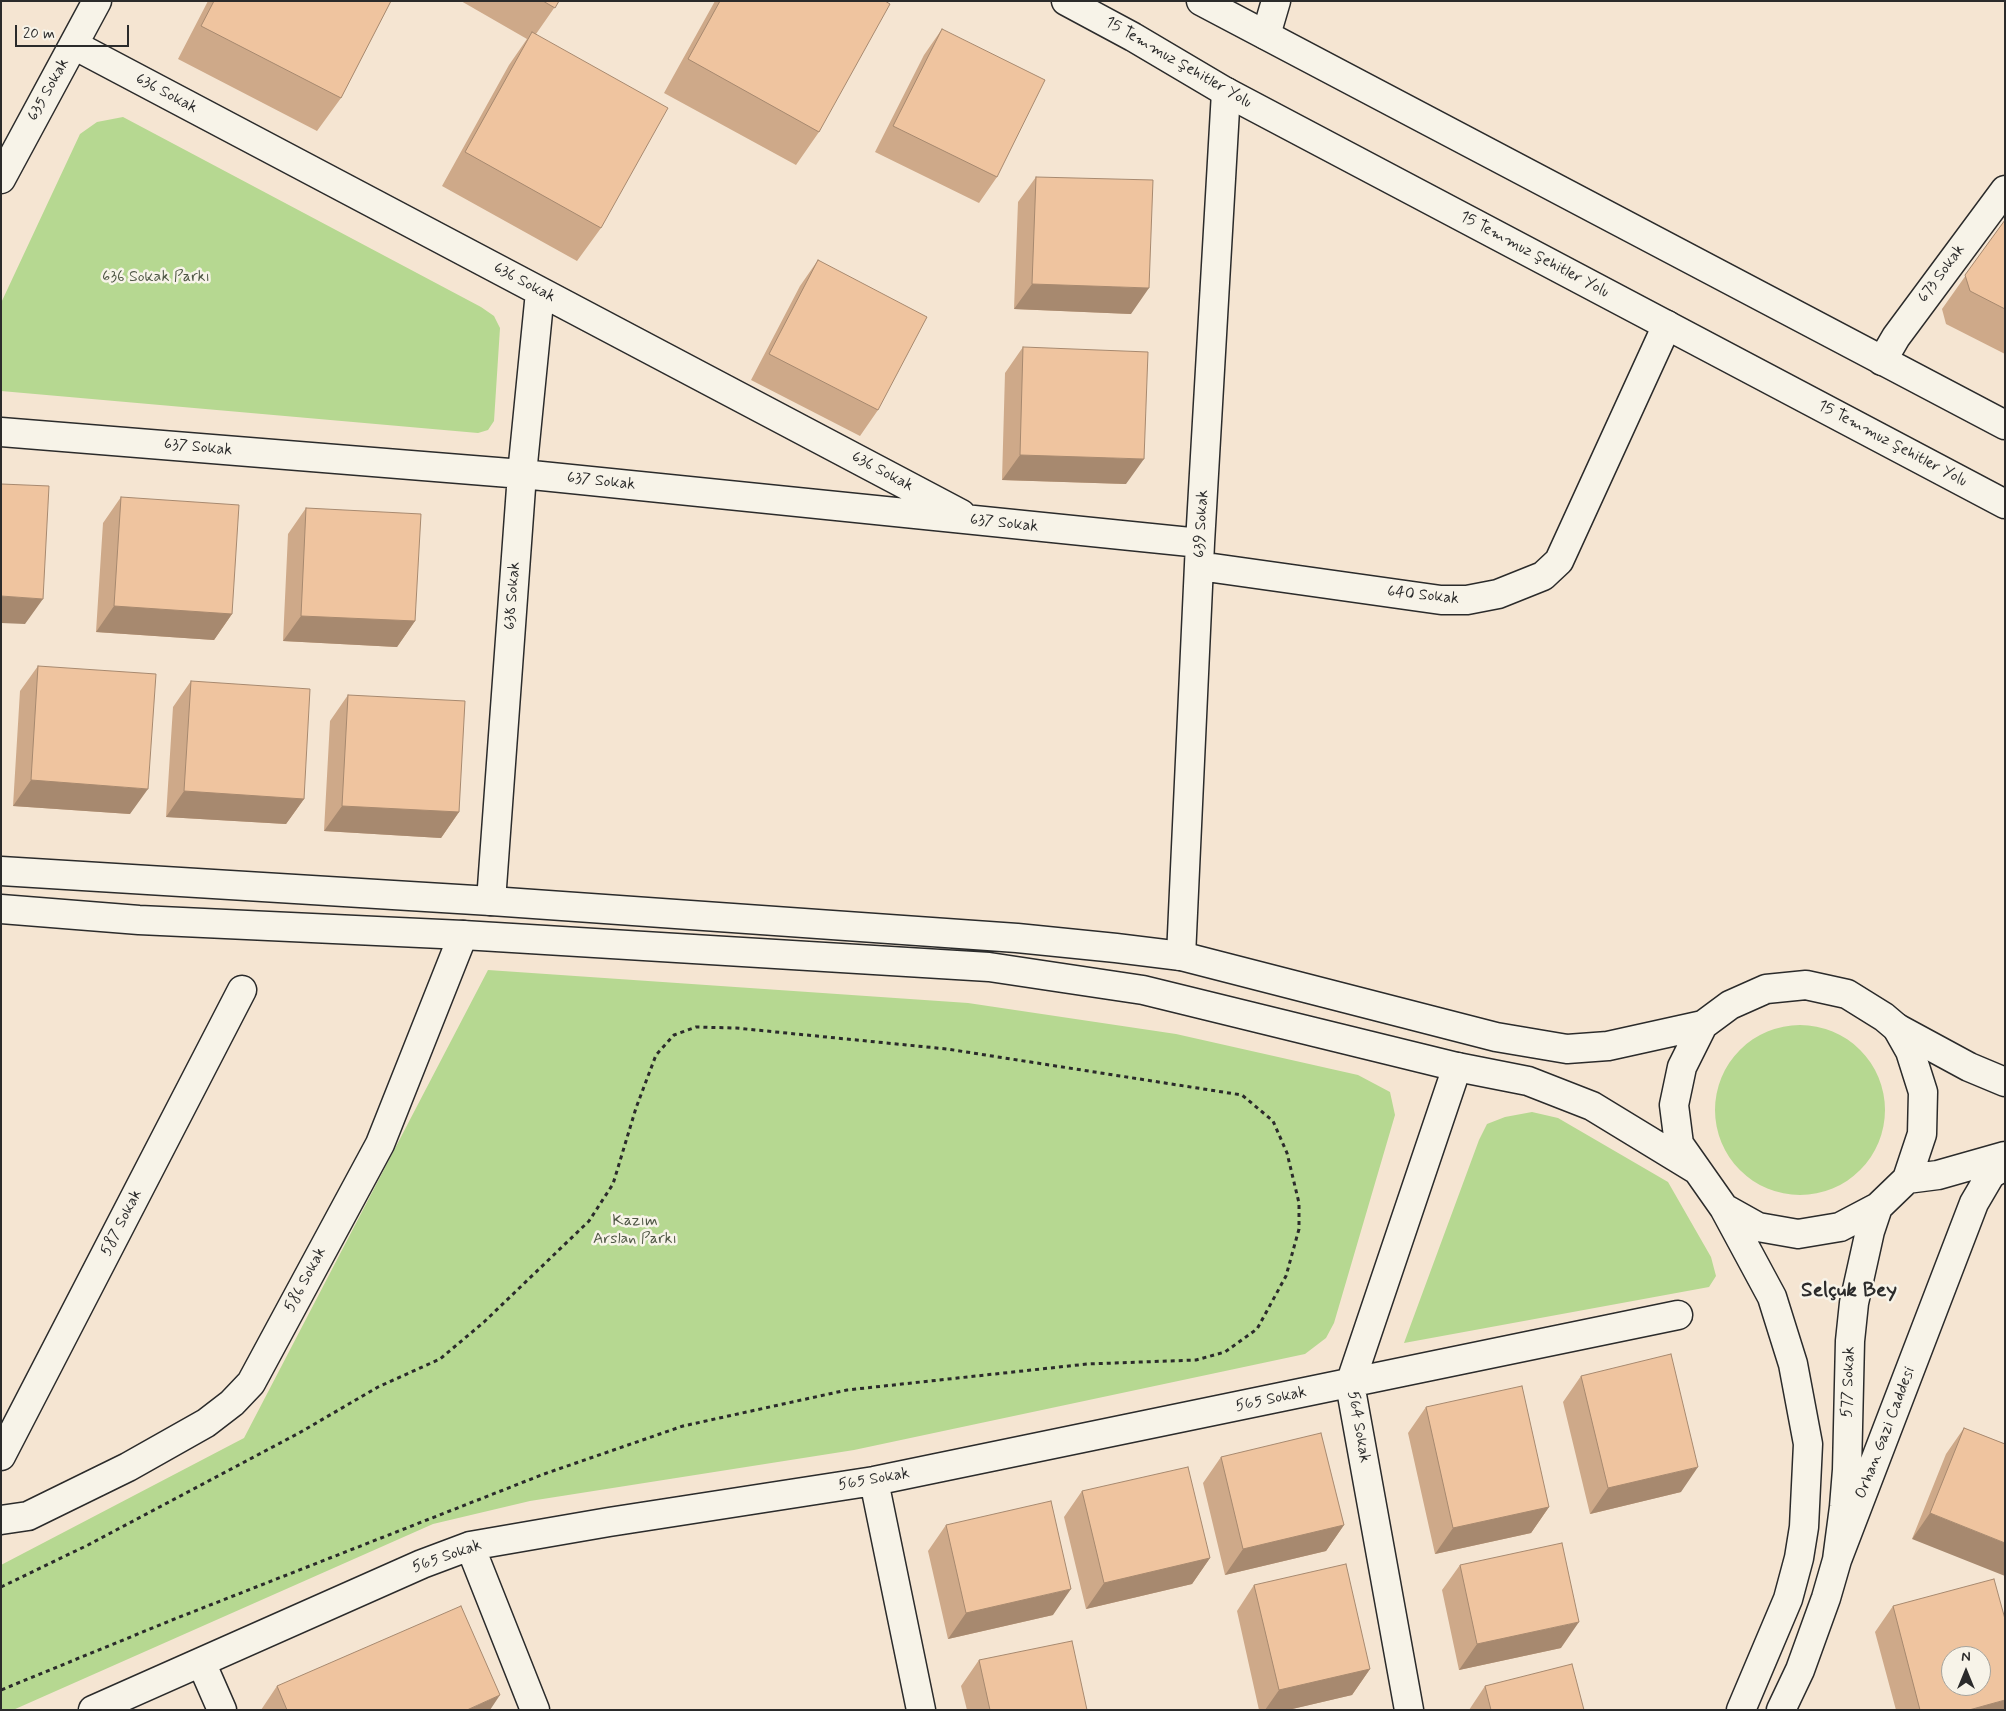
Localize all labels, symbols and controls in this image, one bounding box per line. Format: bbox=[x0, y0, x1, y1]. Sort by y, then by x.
street label: 15 Temmuz Şehitler Yolu bbox=[1101, 13, 1255, 113]
scale bar bbox=[18, 15, 131, 47]
text: 20 m bbox=[23, 24, 55, 44]
street label: 635 Sokak bbox=[24, 55, 74, 125]
street label: 636 Sokak bbox=[132, 70, 200, 118]
street label: 15 Temmuz Şehitler Yolu bbox=[1456, 207, 1612, 303]
street label: 673 Sokak bbox=[1914, 241, 1970, 307]
street label: 636 Sokak bbox=[490, 259, 558, 307]
park label: 636 Sokak Parkı bbox=[102, 268, 210, 288]
street label: 15 Temmuz Şehitler Yolu bbox=[1814, 396, 1970, 492]
street label: 637 Sokak bbox=[163, 435, 233, 461]
street label: 636 Sokak bbox=[848, 448, 916, 496]
street label: 637 Sokak bbox=[566, 469, 636, 495]
street label: 639 Sokak bbox=[1191, 489, 1213, 559]
street label: 637 Sokak bbox=[969, 511, 1039, 537]
street label: 638 Sokak bbox=[501, 561, 525, 631]
street label: 640 Sokak bbox=[1386, 583, 1460, 609]
street label: 587 Sokak bbox=[97, 1187, 147, 1259]
park label: Kazım Arslan Parkı bbox=[593, 1212, 677, 1250]
street label: 586 Sokak bbox=[281, 1244, 331, 1316]
district label: Selçuk Bey bbox=[1801, 1279, 1897, 1305]
street label: 577 Sokak bbox=[1838, 1346, 1860, 1418]
street label: Orhan Gazi Caddesi bbox=[1852, 1364, 1920, 1502]
street label: 565 Sokak bbox=[1234, 1383, 1308, 1417]
street label: 564 Sokak bbox=[1342, 1390, 1374, 1464]
street label: 565 Sokak bbox=[837, 1464, 911, 1496]
street label: 565 Sokak bbox=[410, 1536, 484, 1578]
north arrow bbox=[1941, 1646, 1991, 1696]
text: N bbox=[1961, 1648, 1971, 1666]

